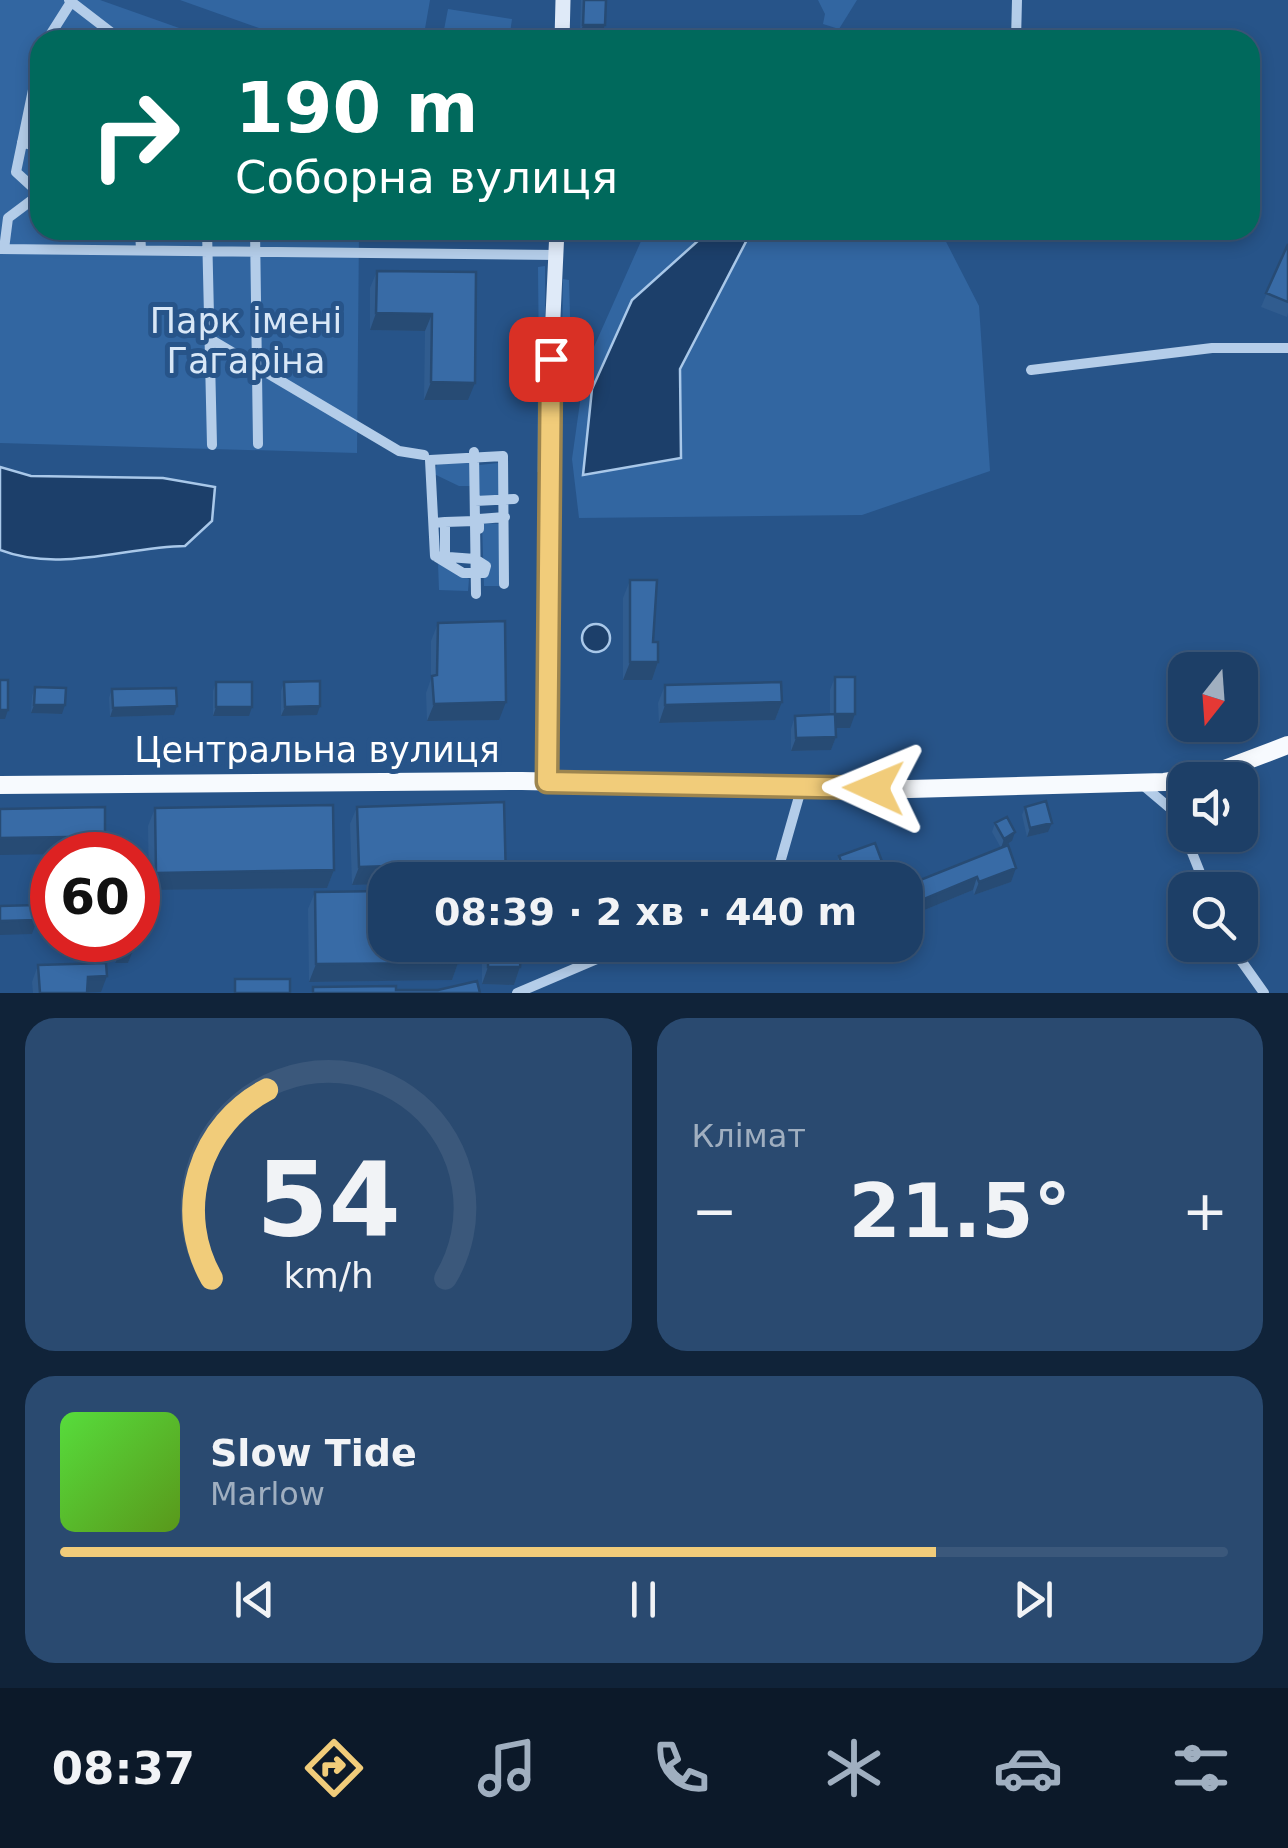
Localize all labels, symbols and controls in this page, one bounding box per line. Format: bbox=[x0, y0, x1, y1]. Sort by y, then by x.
text: 190 m bbox=[235, 67, 478, 149]
icon: right bbox=[70, 70, 200, 200]
text: Соборна вулиця bbox=[235, 151, 618, 204]
park label: Парк імені Гагаріна bbox=[150, 301, 342, 381]
pin bbox=[509, 317, 594, 402]
icon: arrive bbox=[524, 332, 579, 387]
north arrow bbox=[1168, 652, 1258, 742]
map controls bbox=[1168, 652, 1258, 962]
street label: Центральна вулиця bbox=[134, 730, 500, 770]
position arrow bbox=[822, 736, 926, 840]
button: sound bbox=[1168, 762, 1258, 852]
speed limit sign: 60 bbox=[30, 832, 160, 962]
button: search bbox=[1168, 872, 1258, 962]
text: 08:39 · 2 хв · 440 m bbox=[434, 890, 857, 934]
text: Клімат bbox=[692, 1117, 806, 1155]
text: 54 bbox=[256, 1139, 401, 1261]
text: 21.5° bbox=[848, 1167, 1071, 1255]
text: − bbox=[692, 1179, 738, 1243]
text: + bbox=[1182, 1179, 1228, 1243]
text: km/h bbox=[283, 1255, 373, 1296]
text: Slow Tide bbox=[210, 1431, 417, 1475]
text: Marlow bbox=[210, 1475, 325, 1513]
icon: previous bbox=[227, 1572, 282, 1627]
icon: pause bbox=[616, 1572, 671, 1627]
icon: next bbox=[1006, 1572, 1061, 1627]
icon: directions bbox=[299, 1733, 369, 1803]
icon: music bbox=[472, 1733, 542, 1803]
icon: phone bbox=[646, 1733, 716, 1803]
icon: climate bbox=[819, 1733, 889, 1803]
icon: car bbox=[993, 1733, 1063, 1803]
icon: filters bbox=[1166, 1733, 1236, 1803]
text: 08:37 bbox=[52, 1742, 195, 1795]

